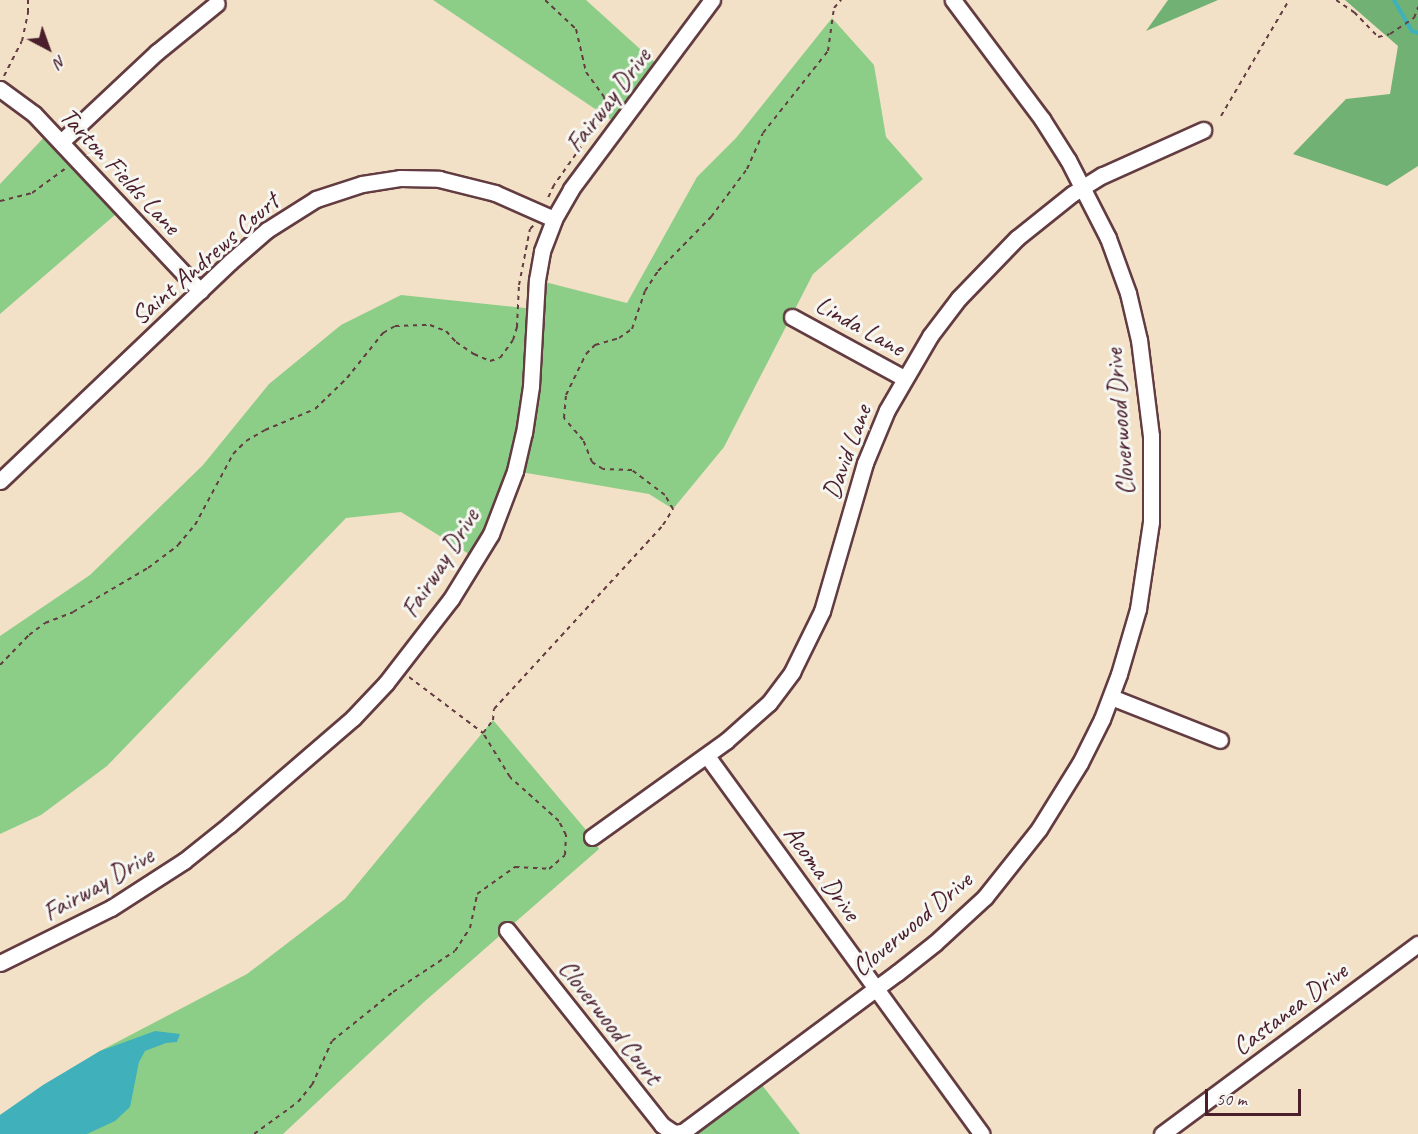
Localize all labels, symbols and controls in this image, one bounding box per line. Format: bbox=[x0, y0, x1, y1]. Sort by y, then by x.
north arrow bbox=[18, 18, 78, 78]
street label: Fairway Drive bbox=[559, 42, 657, 158]
text: N bbox=[50, 51, 70, 72]
street label: Tarton Fields Lane bbox=[53, 100, 187, 242]
street label: Saint Andrews Court bbox=[125, 186, 285, 332]
street label: Linda Lane bbox=[810, 289, 910, 363]
street label: Cloverwood Drive bbox=[1098, 347, 1142, 497]
street label: David Lane bbox=[816, 400, 878, 504]
street label: Fairway Drive bbox=[394, 503, 486, 623]
street label: Acoma Drive bbox=[777, 819, 867, 927]
street label: Fairway Drive bbox=[37, 840, 159, 928]
street label: Cloverwood Drive bbox=[846, 865, 978, 983]
street label: Cloverwood Court bbox=[552, 953, 668, 1091]
street label: Castanea Drive bbox=[1226, 956, 1354, 1062]
scale bar bbox=[1208, 1077, 1304, 1115]
text: 50 m bbox=[1216, 1088, 1247, 1110]

